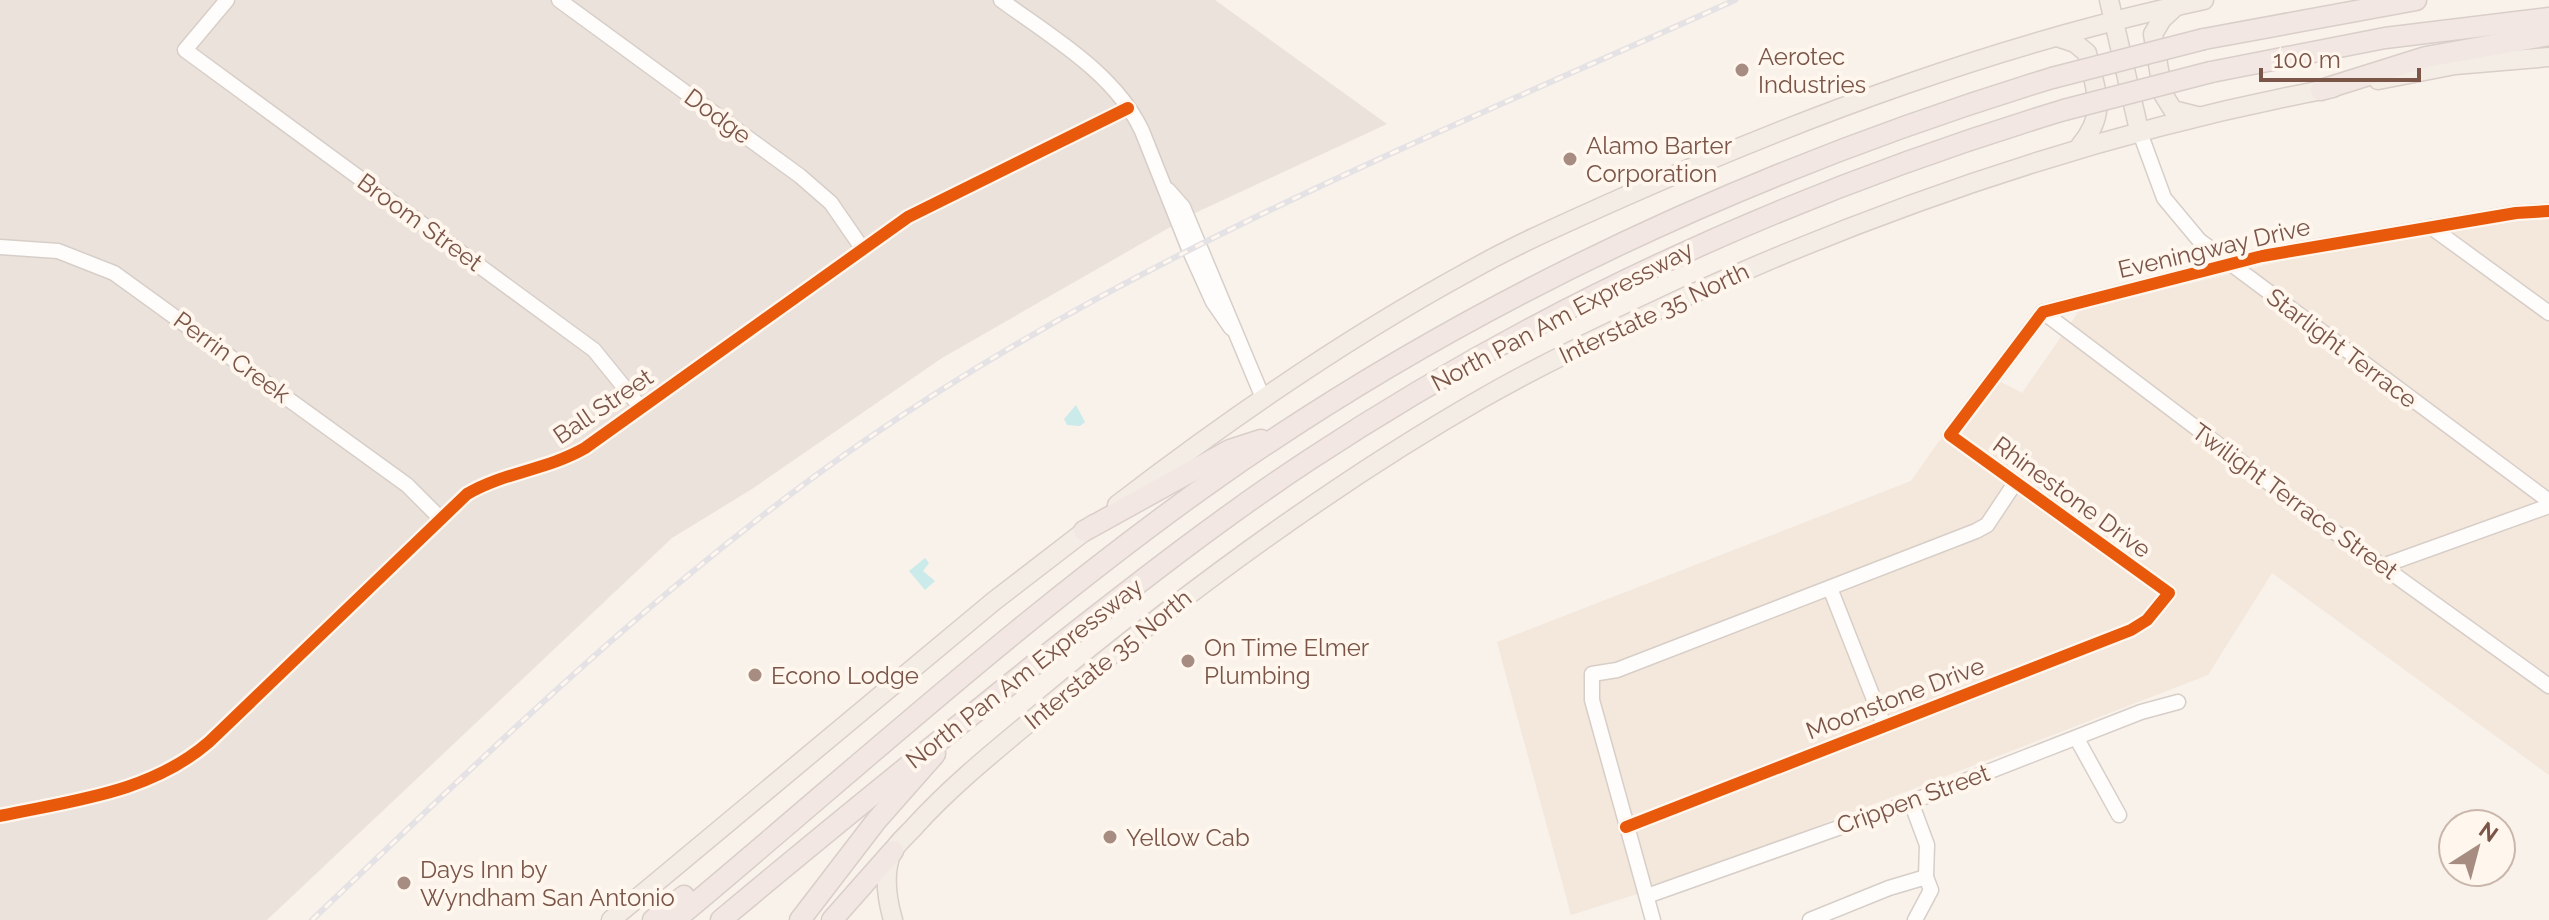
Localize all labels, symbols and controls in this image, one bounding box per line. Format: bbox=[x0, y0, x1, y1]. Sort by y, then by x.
scale bar bbox=[2261, 32, 2419, 82]
place label: Aerotec Industries bbox=[1758, 42, 1866, 99]
text: 100 m bbox=[2273, 45, 2341, 74]
marker: Aerotec Industries bbox=[1733, 61, 1751, 79]
street label: Dodge bbox=[679, 82, 757, 150]
place label: Alamo Barter Corporation bbox=[1586, 131, 1733, 188]
marker: Alamo Barter Corporation bbox=[1561, 150, 1579, 168]
street label: Broom Street bbox=[352, 167, 488, 277]
street label: Eveningway Drive bbox=[2115, 212, 2313, 284]
street label: North Pan Am Expressway bbox=[1426, 235, 1698, 397]
street label: Interstate 35 North bbox=[1555, 256, 1753, 370]
street label: Starlight Terrace bbox=[2261, 282, 2423, 414]
street label: Perrin Creek bbox=[168, 305, 296, 409]
street label: Ball Street bbox=[548, 362, 658, 450]
street label: Twilight Terrace Street bbox=[2187, 417, 2403, 585]
street label: Rhinestone Drive bbox=[1987, 430, 2157, 564]
street label: North Pan Am Expressway bbox=[900, 572, 1148, 774]
street label: Interstate 35 North bbox=[1019, 583, 1197, 735]
place label: On Time Elmer Plumbing bbox=[1204, 633, 1370, 690]
street label: Moonstone Drive bbox=[1802, 651, 1988, 745]
marker: On Time Elmer Plumbing bbox=[1179, 652, 1197, 670]
place label: Econo Lodge bbox=[771, 661, 919, 690]
marker: Econo Lodge bbox=[746, 666, 764, 684]
street label: Crippen Street bbox=[1833, 758, 1993, 840]
north arrow bbox=[2437, 808, 2517, 888]
text: N bbox=[2474, 816, 2503, 847]
place label: Yellow Cab bbox=[1126, 823, 1250, 852]
marker: Yellow Cab bbox=[1101, 828, 1119, 846]
place label: Days Inn by Wyndham San Antonio bbox=[420, 855, 675, 912]
marker: Days Inn by Wyndham San Antonio bbox=[395, 874, 413, 892]

